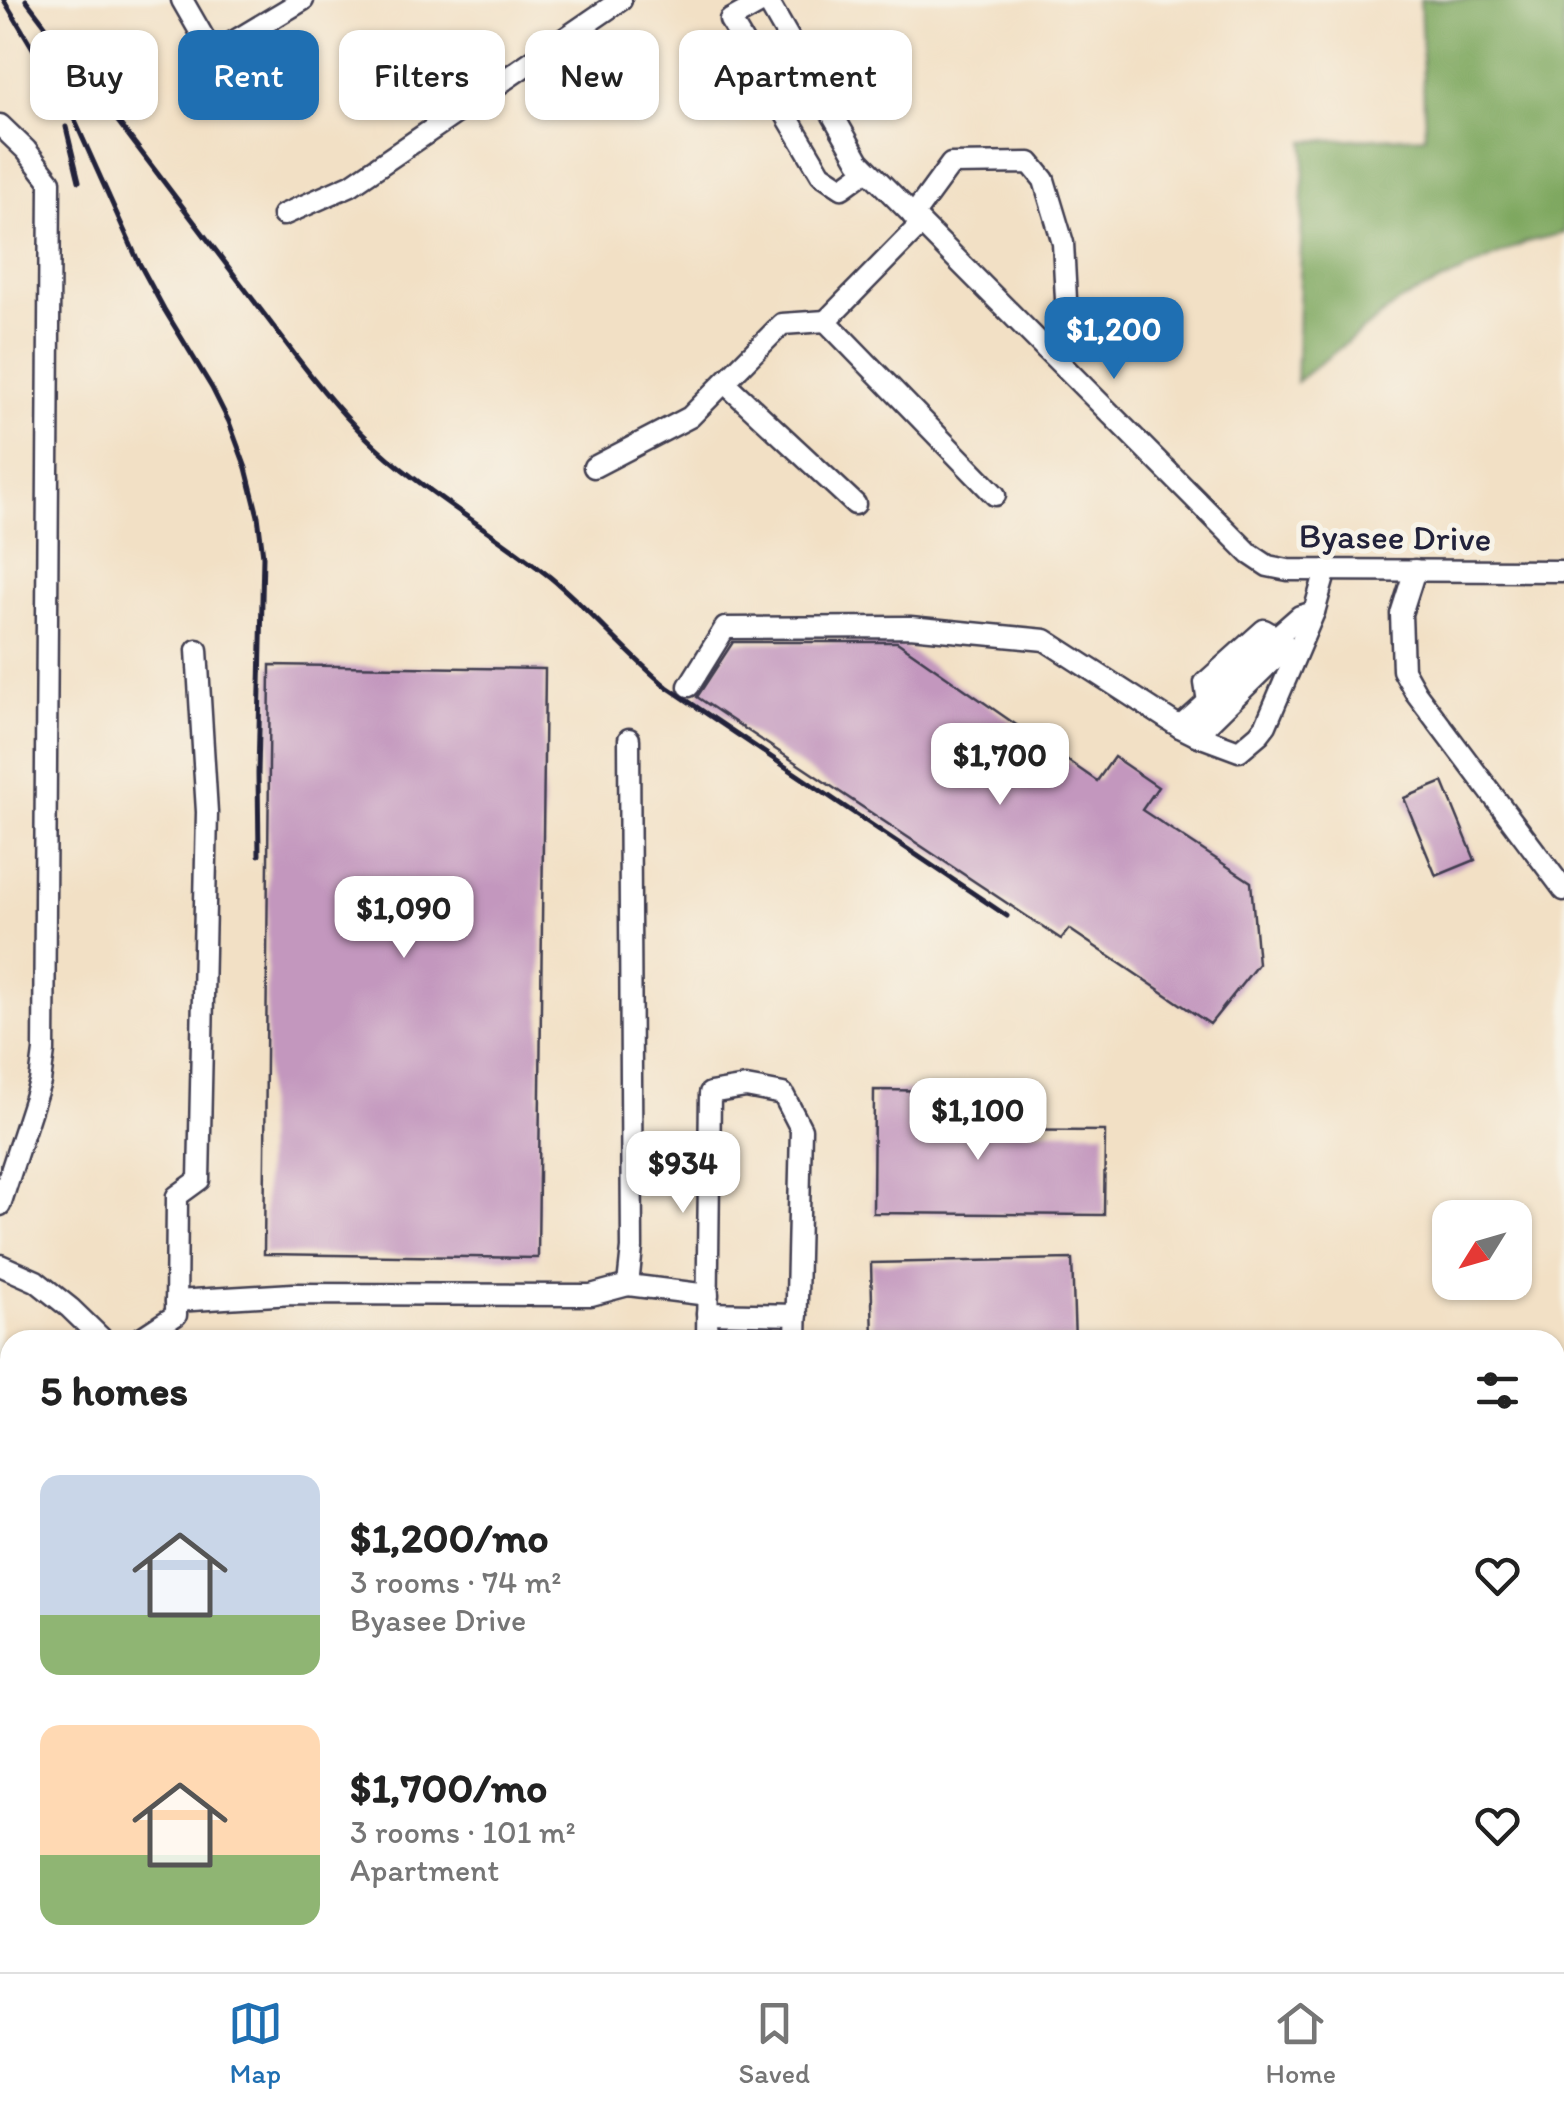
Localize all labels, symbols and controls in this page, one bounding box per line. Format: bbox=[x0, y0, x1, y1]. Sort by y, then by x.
chip: Buy bbox=[30, 30, 158, 120]
chip: Rent bbox=[178, 30, 319, 120]
chip: Filters bbox=[339, 30, 505, 120]
chip: New bbox=[525, 30, 659, 120]
chip: Apartment bbox=[679, 30, 912, 120]
pin: $1,200 bbox=[1033, 297, 1195, 382]
text: $1,200 bbox=[1067, 310, 1161, 348]
street label: Byasee Drive bbox=[1298, 514, 1492, 560]
pin: $1,700 bbox=[919, 723, 1081, 808]
text: $1,700 bbox=[953, 736, 1047, 774]
pin: $1,090 bbox=[323, 876, 485, 961]
text: $1,090 bbox=[357, 889, 451, 927]
pin: $1,100 bbox=[897, 1078, 1059, 1163]
text: $1,100 bbox=[932, 1091, 1024, 1129]
pin: $934 bbox=[624, 1131, 742, 1216]
text: $934 bbox=[648, 1144, 718, 1182]
north arrow bbox=[1432, 1200, 1532, 1300]
map controls bbox=[1432, 1200, 1532, 1300]
icon: filters bbox=[1470, 1363, 1525, 1418]
text: 5 homes bbox=[40, 1365, 188, 1416]
text: $1,200/mo bbox=[350, 1512, 549, 1563]
icon: home bbox=[120, 1515, 240, 1635]
icon: heart bbox=[1470, 1548, 1525, 1603]
text: 3 rooms · 74 m² bbox=[350, 1563, 561, 1601]
text: Byasee Drive bbox=[350, 1601, 526, 1639]
text: $1,700/mo bbox=[350, 1762, 548, 1813]
icon: home bbox=[120, 1765, 240, 1885]
icon: heart bbox=[1470, 1798, 1525, 1853]
text: 3 rooms · 101 m² bbox=[350, 1813, 576, 1851]
text: Apartment bbox=[350, 1851, 499, 1889]
tab: Map bbox=[228, 1996, 283, 2090]
tab: Saved bbox=[738, 1996, 810, 2090]
tab: Home bbox=[1266, 1996, 1336, 2090]

